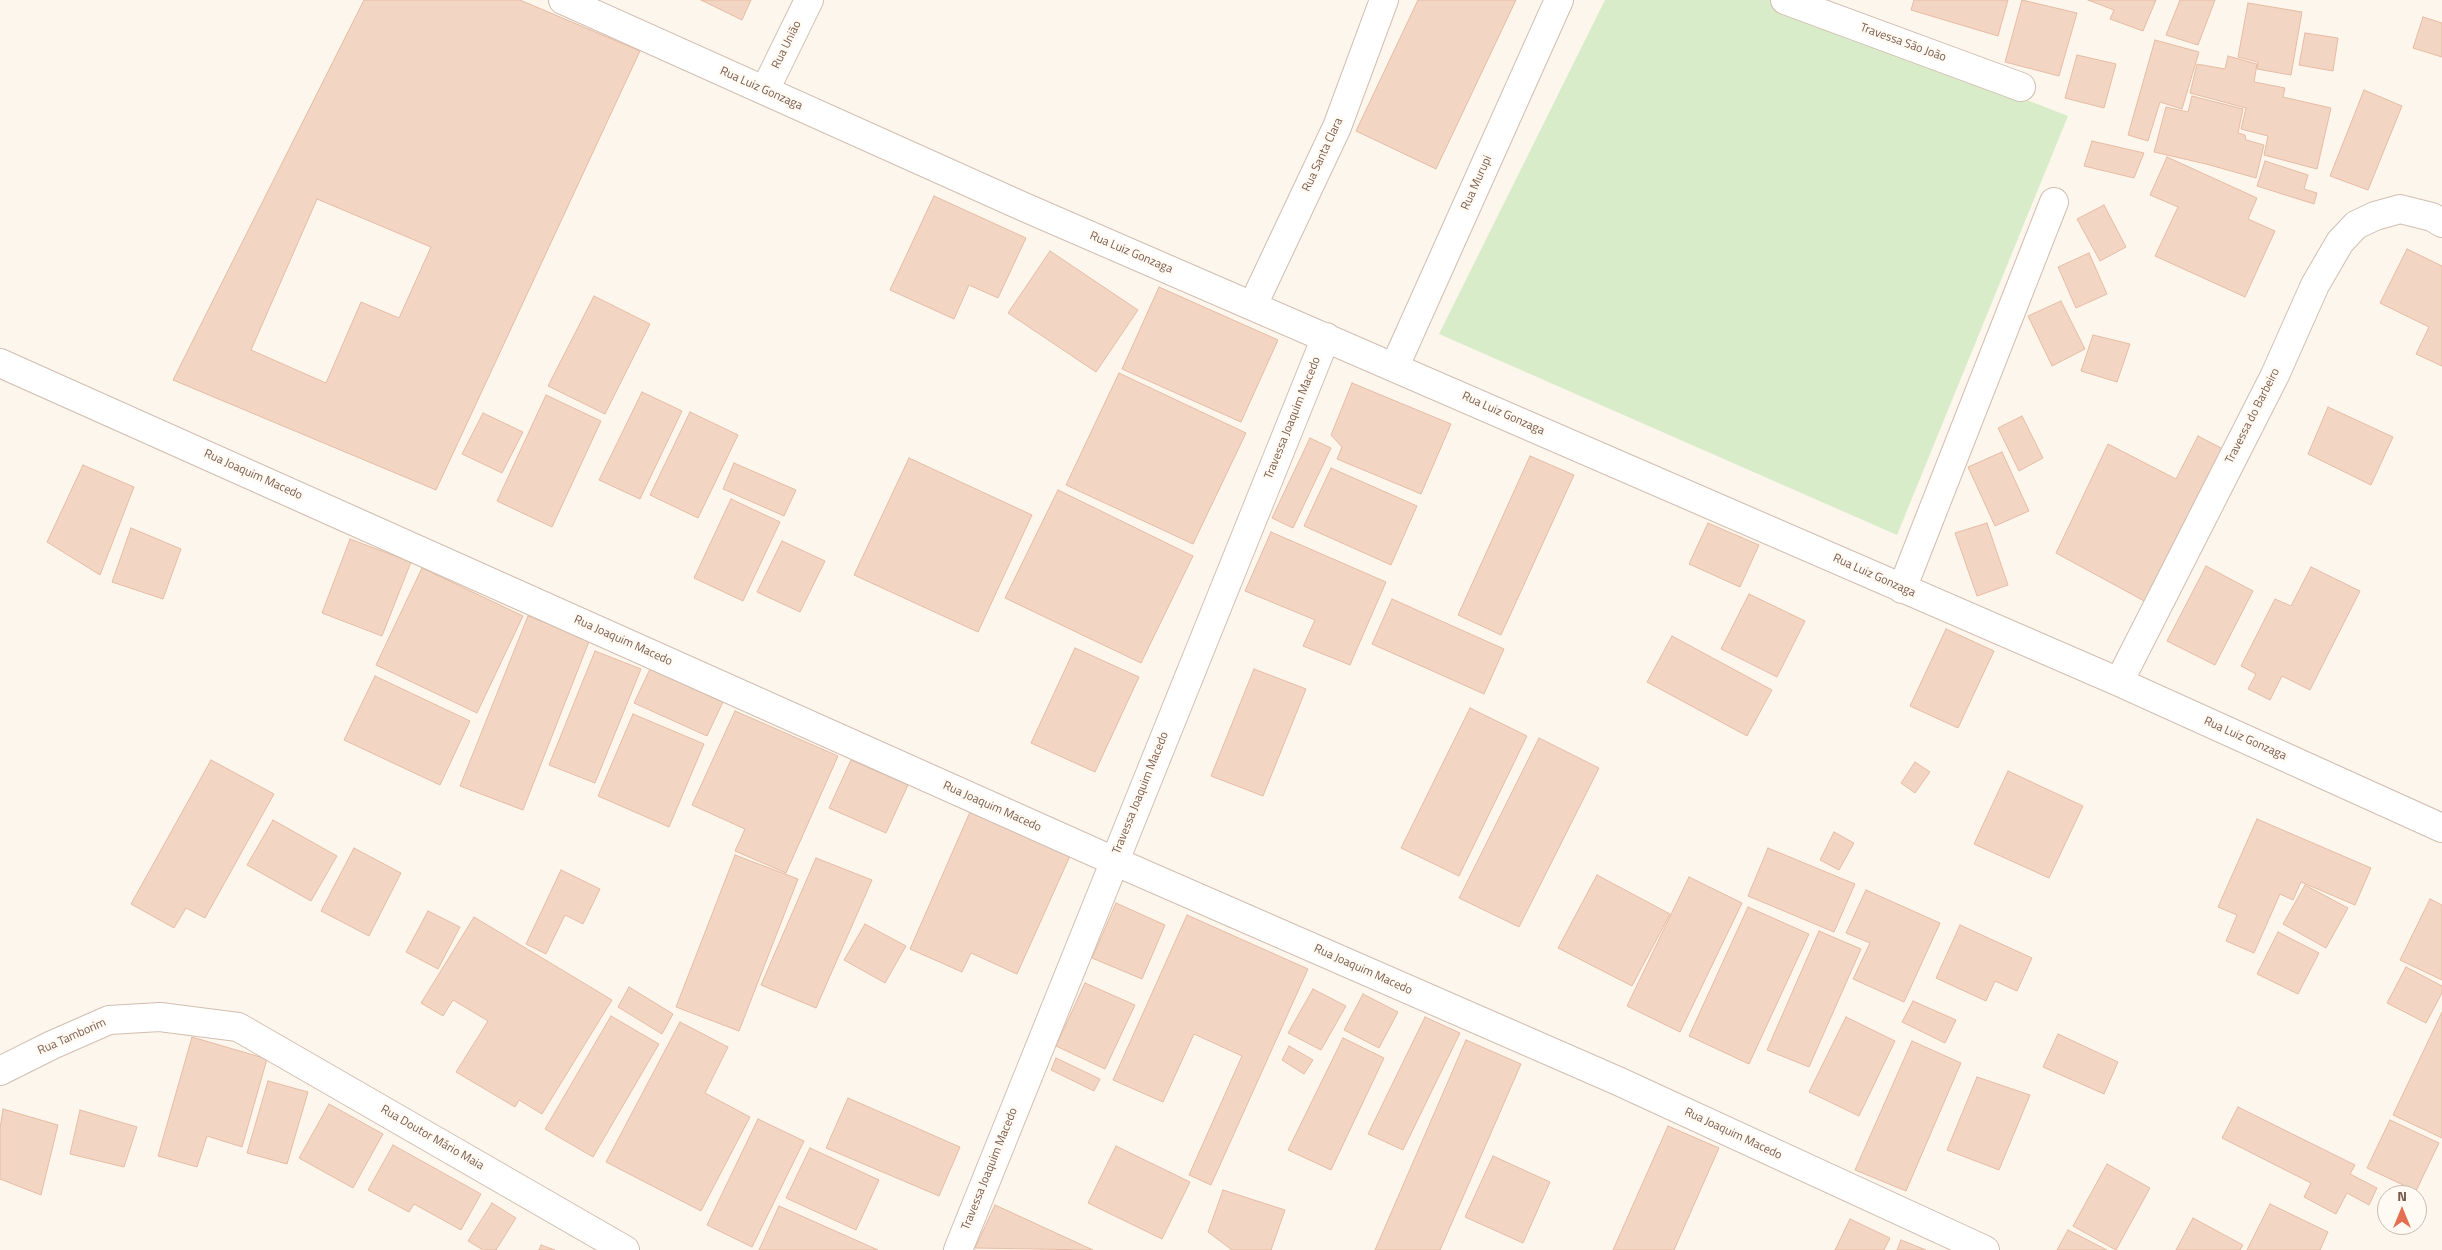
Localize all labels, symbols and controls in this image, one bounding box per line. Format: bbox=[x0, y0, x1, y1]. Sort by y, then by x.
street label: Rua União bbox=[769, 19, 805, 71]
street label: Travessa São João bbox=[1858, 21, 1948, 65]
street label: Rua Luiz Gonzaga bbox=[717, 64, 805, 114]
street label: Rua Santa Clara bbox=[1300, 116, 1346, 194]
street label: Rua Murupi bbox=[1459, 153, 1495, 213]
street label: Rua Luiz Gonzaga bbox=[1087, 229, 1175, 277]
street label: Travessa Joaquim Macedo bbox=[1262, 355, 1324, 481]
street label: Travessa do Barbeiro bbox=[2223, 366, 2283, 466]
street label: Rua Luiz Gonzaga bbox=[1459, 389, 1547, 439]
street label: Rua Joaquim Macedo bbox=[202, 447, 304, 503]
street label: Rua Luiz Gonzaga bbox=[1830, 551, 1918, 601]
street label: Rua Joaquim Macedo bbox=[572, 613, 674, 669]
street label: Rua Luiz Gonzaga bbox=[2201, 714, 2289, 764]
street label: Travessa Joaquim Macedo bbox=[1110, 730, 1172, 856]
street label: Rua Joaquim Macedo bbox=[941, 779, 1043, 835]
street label: Rua Joaquim Macedo bbox=[1312, 942, 1414, 998]
street label: Rua Tamborim bbox=[36, 1016, 108, 1058]
street label: Rua Doutor Mário Maia bbox=[378, 1103, 486, 1173]
street label: Rua Joaquim Macedo bbox=[1682, 1105, 1784, 1163]
street label: Travessa Joaquim Macedo bbox=[959, 1106, 1021, 1232]
north arrow bbox=[2377, 1185, 2427, 1235]
text: N bbox=[2397, 1185, 2407, 1206]

